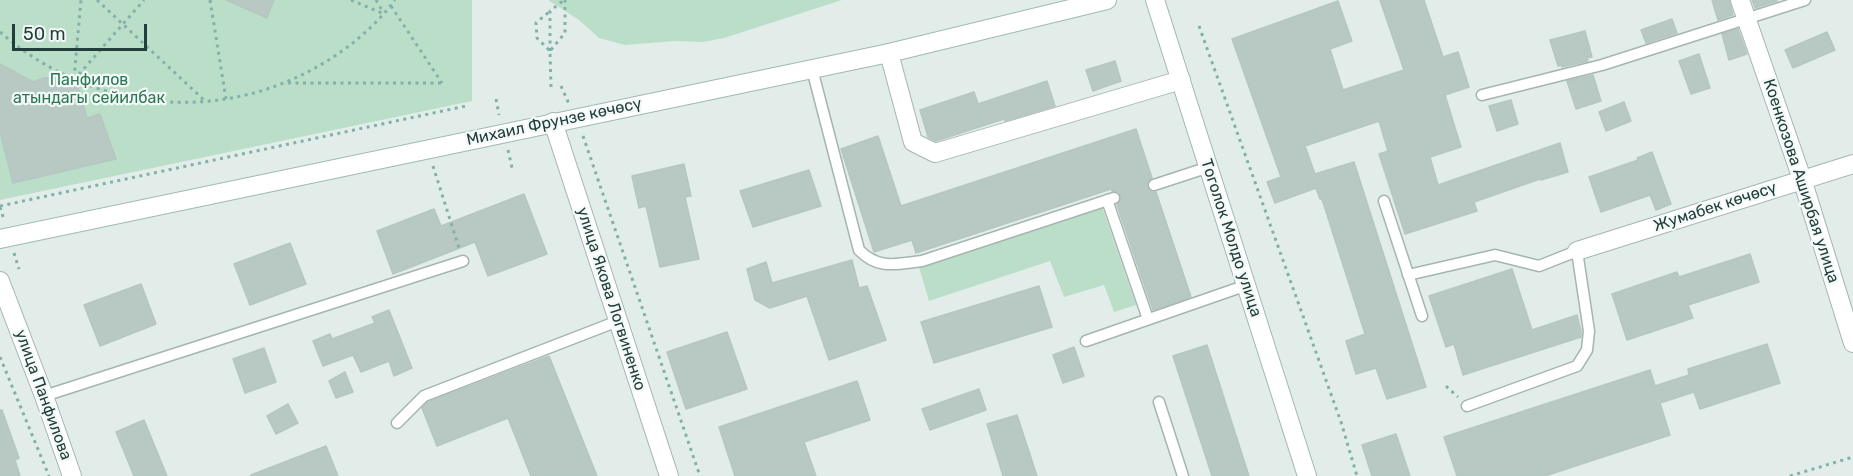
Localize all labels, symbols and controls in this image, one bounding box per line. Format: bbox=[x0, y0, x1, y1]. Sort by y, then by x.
scale bar bbox=[15, 12, 150, 50]
text: 50 m bbox=[23, 23, 66, 45]
park label: Панфилов атындагы сейилбак bbox=[13, 70, 165, 108]
street label: Коенкозова Аширбая улица bbox=[1759, 77, 1843, 285]
street label: Михаил Фрунзе көчөсү bbox=[465, 94, 643, 150]
street label: Тоголок Молдо улица bbox=[1196, 157, 1266, 319]
street label: Жумабек көчөсү bbox=[1651, 178, 1779, 236]
street label: улица Якова Логвиненко bbox=[572, 205, 650, 393]
street label: улица Панфилова bbox=[10, 327, 76, 463]

